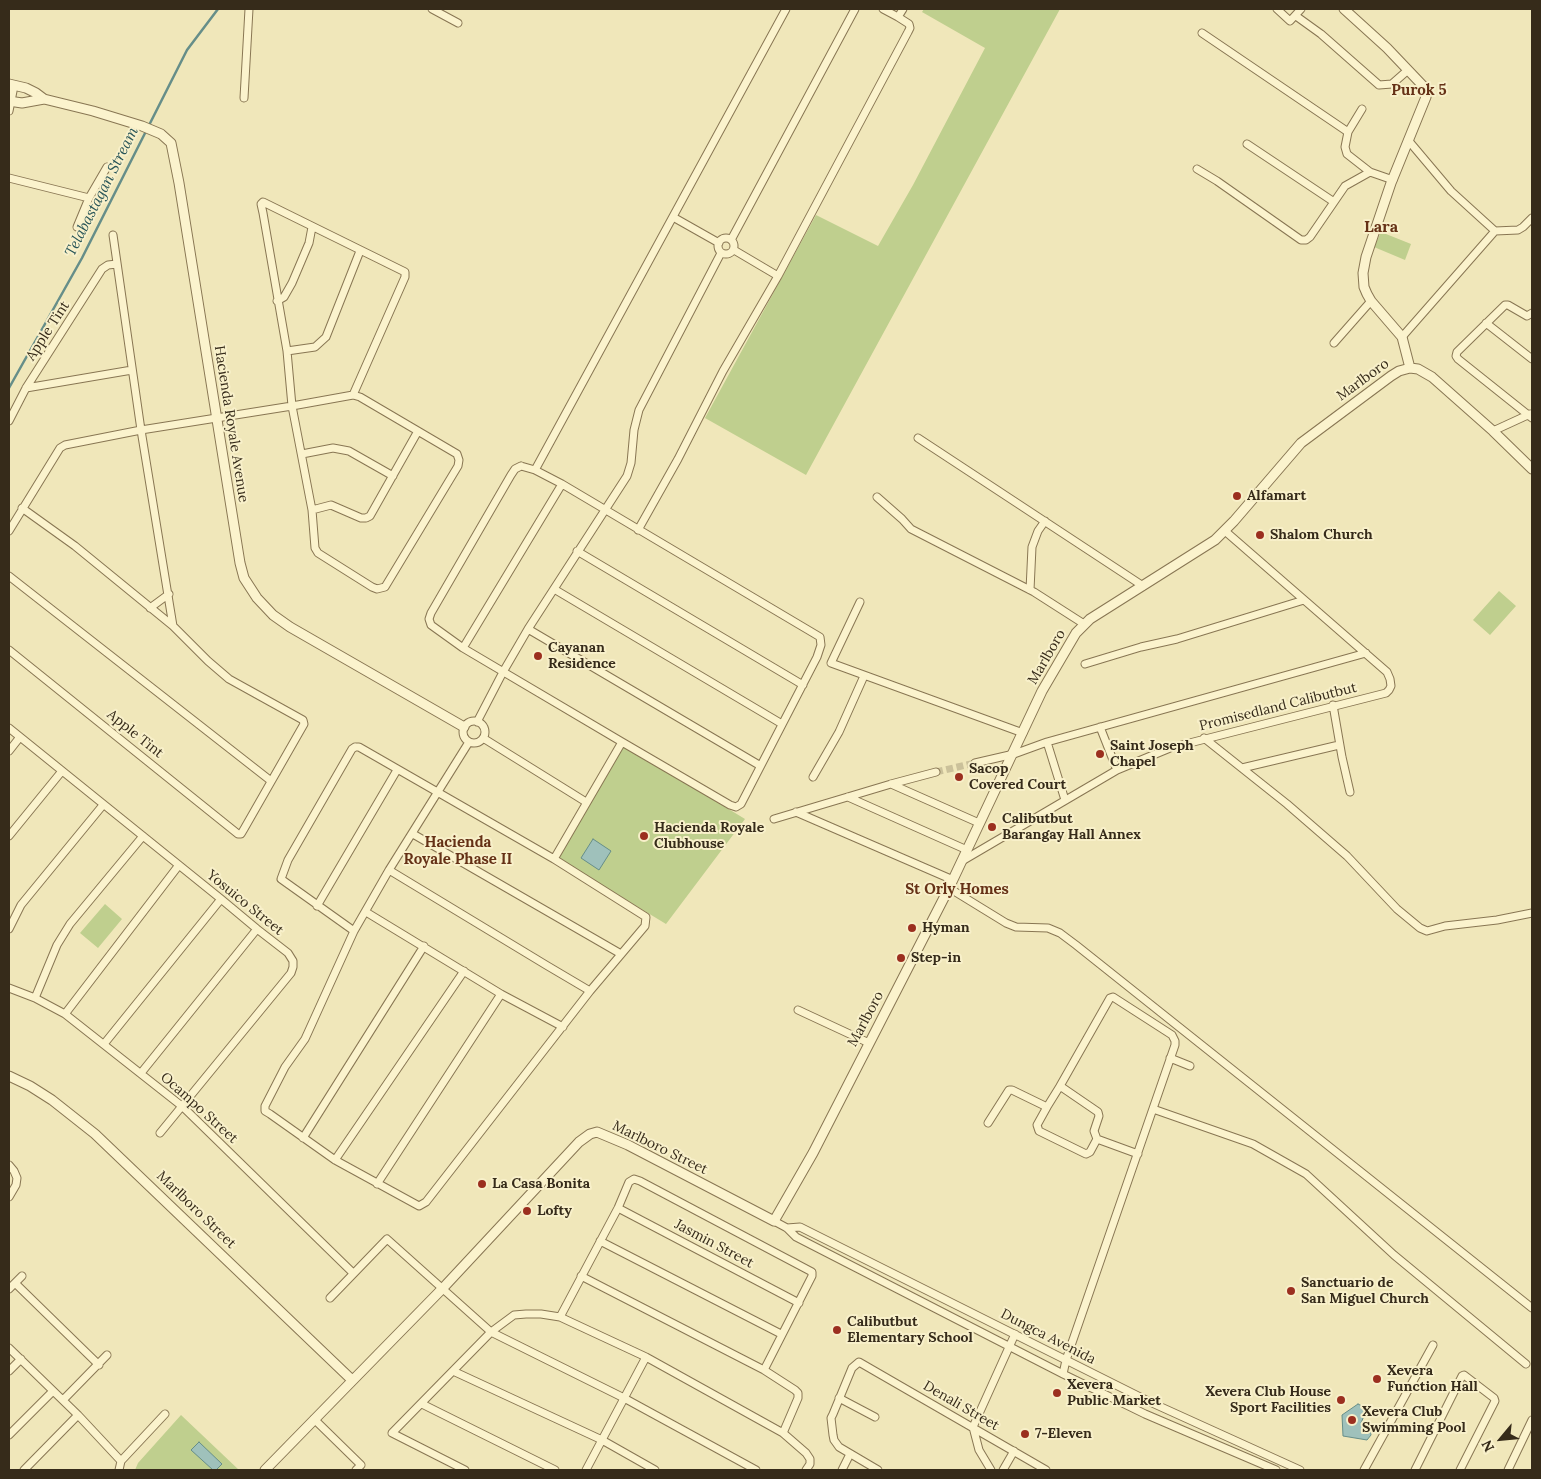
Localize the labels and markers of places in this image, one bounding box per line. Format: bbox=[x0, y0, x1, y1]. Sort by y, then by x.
place label: Alfamart bbox=[1247, 488, 1306, 504]
marker: Alfamart bbox=[1231, 490, 1243, 502]
place label: Shalom Church bbox=[1270, 527, 1373, 543]
marker: Shalom Church bbox=[1254, 529, 1266, 541]
place label: Cayanan Residence bbox=[548, 640, 616, 672]
marker: Cayanan Residence bbox=[532, 650, 544, 662]
place label: Saint Joseph Chapel bbox=[1110, 738, 1194, 770]
marker: Saint Joseph Chapel bbox=[1094, 748, 1106, 760]
place label: Sacop Covered Court bbox=[969, 761, 1066, 794]
marker: Sacop Covered Court bbox=[953, 771, 965, 783]
place label: Calibutbut Barangay Hall Annex bbox=[1002, 811, 1141, 844]
place label: Hacienda Royale Clubhouse bbox=[654, 820, 764, 852]
marker: Calibutbut Barangay Hall Annex bbox=[986, 821, 998, 833]
marker: Hacienda Royale Clubhouse bbox=[638, 830, 650, 842]
place label: Hyman bbox=[922, 920, 970, 936]
marker: Hyman bbox=[906, 922, 918, 934]
place label: Step-in bbox=[911, 950, 961, 966]
marker: Step-in bbox=[895, 952, 907, 964]
place label: La Casa Bonita bbox=[492, 1176, 590, 1192]
marker: La Casa Bonita bbox=[476, 1178, 488, 1190]
place label: Lofty bbox=[537, 1203, 572, 1219]
marker: Lofty bbox=[521, 1205, 533, 1217]
place label: Sanctuario de San Miguel Church bbox=[1301, 1275, 1429, 1308]
marker: Sanctuario de San Miguel Church bbox=[1285, 1285, 1297, 1297]
place label: Calibutbut Elementary School bbox=[847, 1314, 973, 1346]
marker: Calibutbut Elementary School bbox=[831, 1324, 843, 1336]
place label: Xevera Function Hall bbox=[1387, 1363, 1478, 1395]
marker: Xevera Function Hall bbox=[1371, 1373, 1383, 1385]
place label: Xevera Public Market bbox=[1067, 1377, 1161, 1410]
place label: Xevera Club House Sport Facilities bbox=[1205, 1384, 1331, 1416]
marker: Xevera Public Market bbox=[1051, 1387, 1063, 1399]
marker: Xevera Club House Sport Facilities bbox=[1335, 1394, 1347, 1406]
place label: Xevera Club Swimming Pool bbox=[1362, 1404, 1466, 1436]
marker: Xevera Club Swimming Pool bbox=[1346, 1414, 1358, 1426]
place label: 7-Eleven bbox=[1035, 1426, 1092, 1442]
marker: 7-Eleven bbox=[1019, 1428, 1031, 1440]

